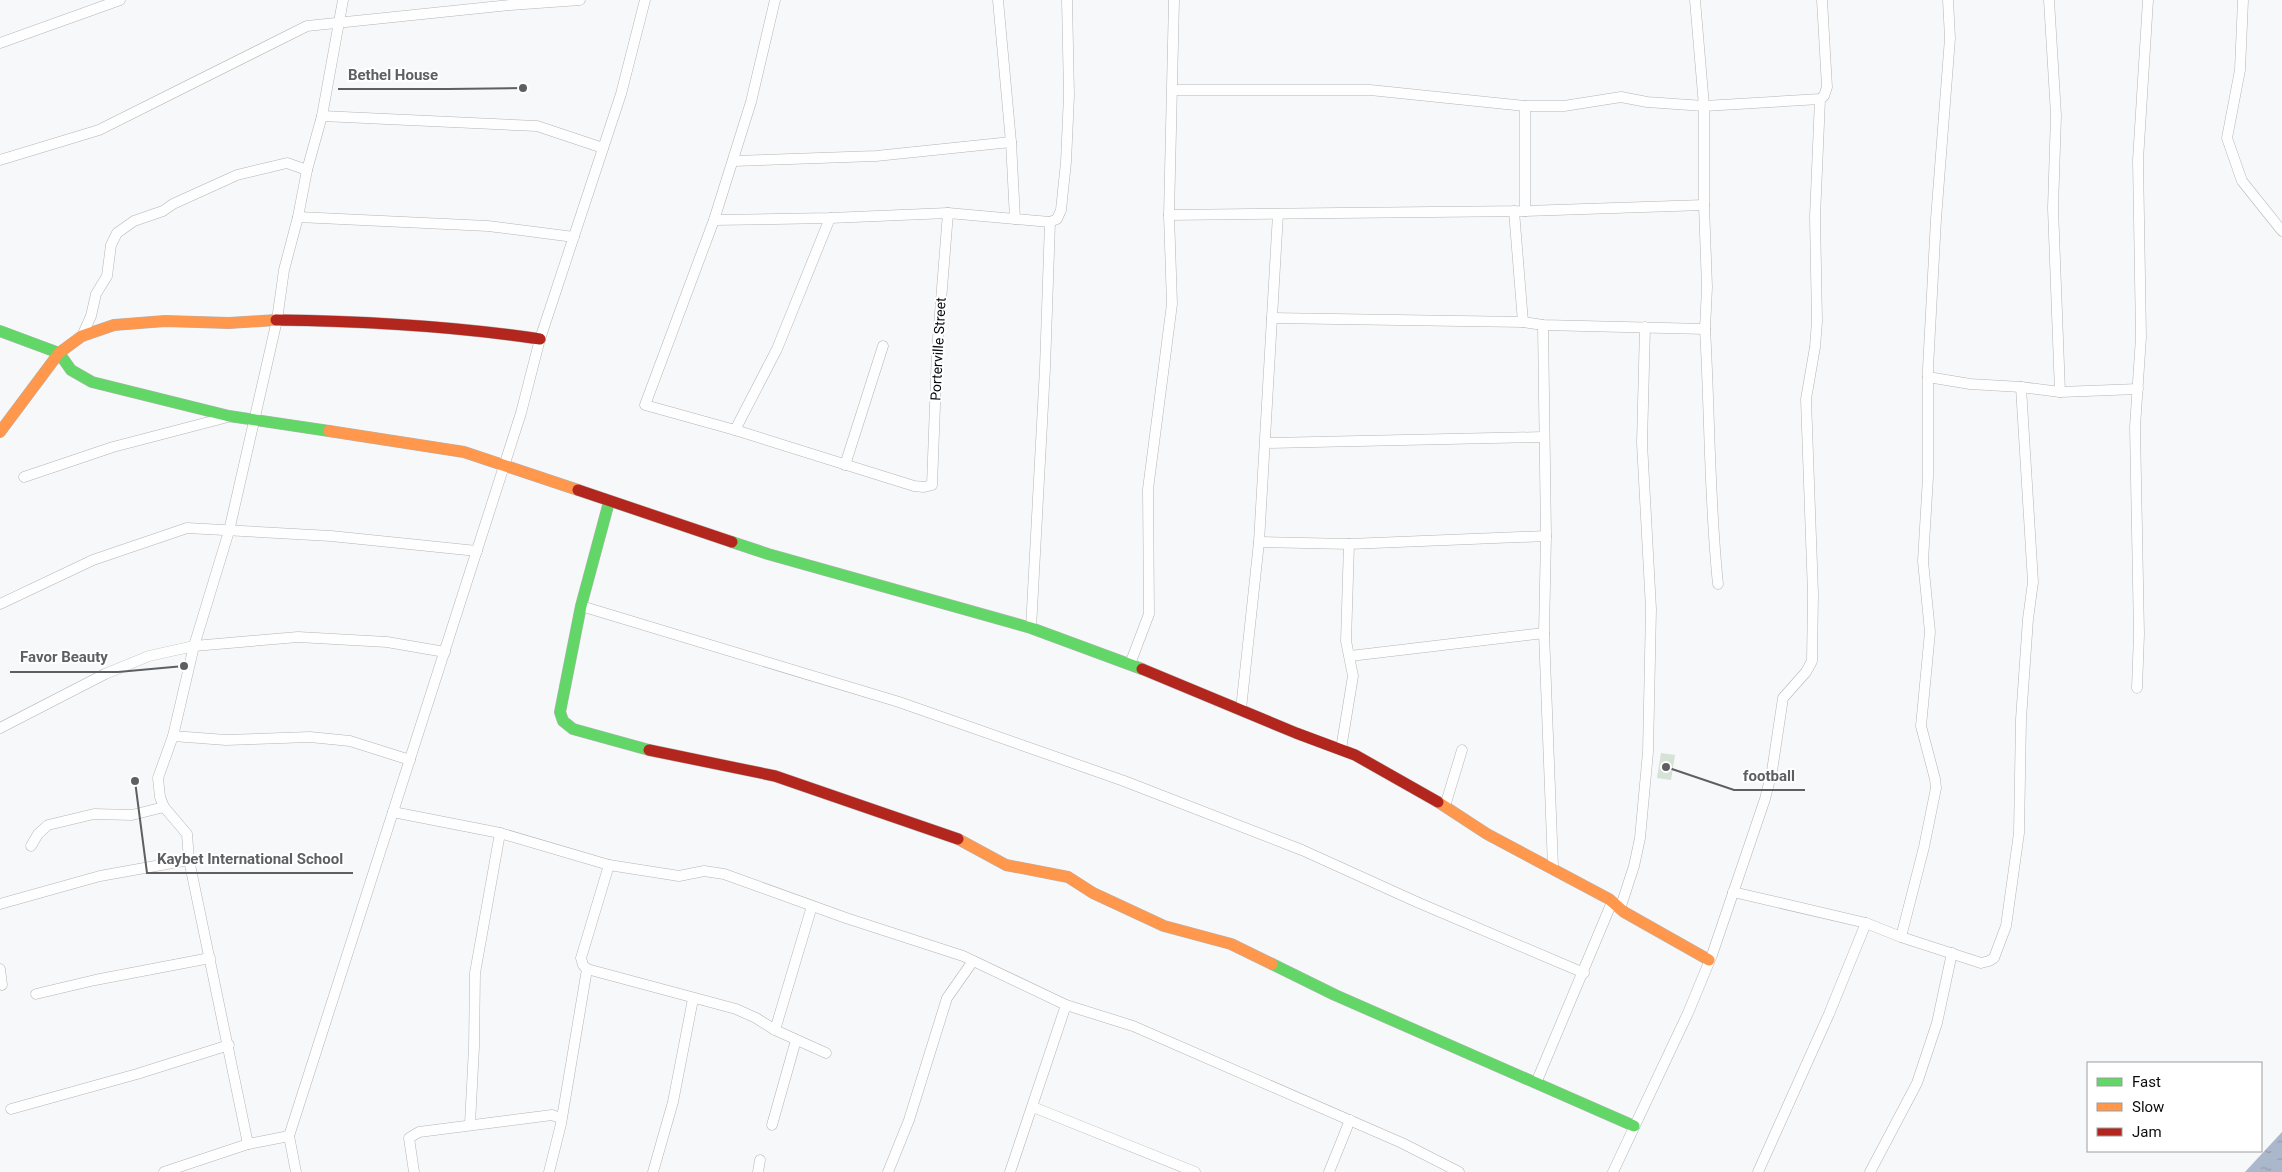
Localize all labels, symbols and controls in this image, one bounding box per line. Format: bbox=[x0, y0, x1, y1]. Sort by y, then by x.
callout: Bethel House bbox=[338, 59, 448, 89]
text: Bethel House bbox=[348, 66, 438, 84]
street label: Porterville Street bbox=[927, 296, 949, 401]
callout: Favor Beauty bbox=[10, 642, 118, 672]
text: Favor Beauty bbox=[20, 648, 108, 666]
callout: football bbox=[1734, 760, 1805, 790]
text: football bbox=[1743, 767, 1795, 785]
callout: Kaybet International School bbox=[147, 843, 353, 873]
text: Kaybet International School bbox=[157, 850, 343, 868]
legend bbox=[2087, 1062, 2262, 1152]
text: Fast bbox=[2132, 1073, 2161, 1091]
text: Slow bbox=[2132, 1098, 2164, 1116]
text: Jam bbox=[2132, 1123, 2162, 1141]

